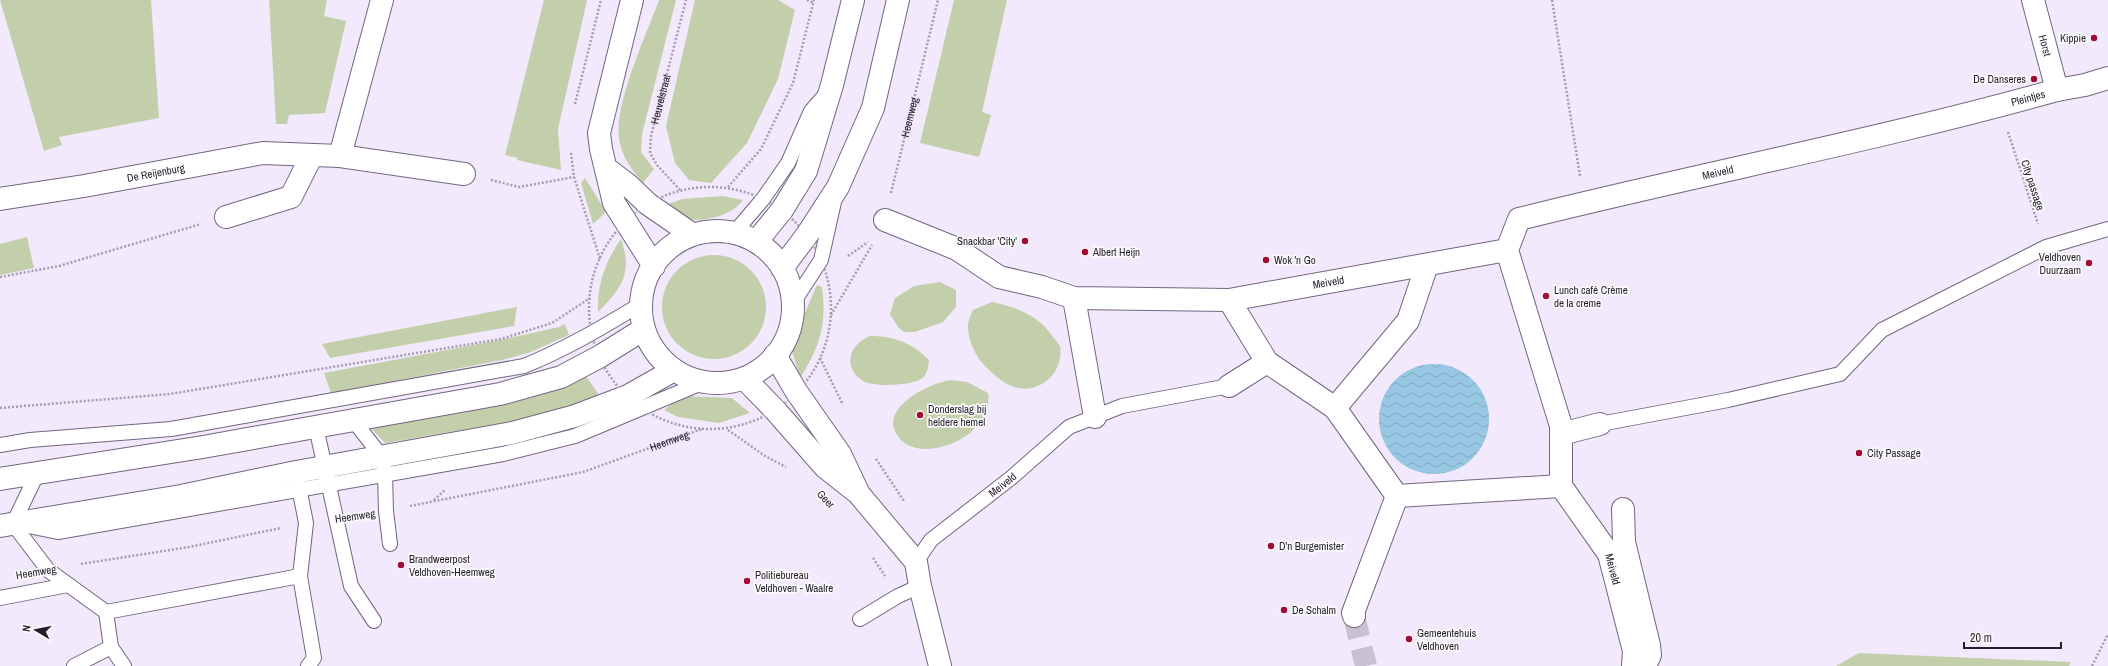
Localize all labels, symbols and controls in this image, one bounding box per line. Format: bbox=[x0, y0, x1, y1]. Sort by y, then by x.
place label: Kippie bbox=[2060, 31, 2086, 45]
street label: Horst bbox=[2036, 33, 2055, 58]
marker: Kippie bbox=[2089, 33, 2099, 43]
street label: Heuvelstraat bbox=[647, 72, 674, 125]
place label: De Danseres bbox=[1973, 72, 2026, 86]
marker: De Danseres bbox=[2029, 74, 2039, 84]
street label: Pleintjes bbox=[2009, 87, 2047, 109]
street label: Heemweg bbox=[898, 96, 921, 139]
street label: City passage bbox=[2018, 158, 2048, 212]
street label: De Reijenburg bbox=[126, 161, 186, 185]
street label: Meiveld bbox=[1701, 162, 1735, 183]
place label: Snackbar 'City' bbox=[957, 234, 1017, 248]
marker: Snackbar 'City' bbox=[1020, 236, 1030, 246]
place label: Albert Heijn bbox=[1092, 245, 1140, 259]
marker: Albert Heijn bbox=[1080, 247, 1090, 257]
place label: Veldhoven Duurzaam bbox=[2039, 250, 2081, 277]
place label: Wok 'n Go bbox=[1274, 253, 1316, 267]
marker: Wok 'n Go bbox=[1261, 255, 1271, 265]
marker: Veldhoven Duurzaam bbox=[2084, 258, 2094, 268]
street label: Meiveld bbox=[1311, 272, 1345, 292]
place label: Lunch café Crème de la creme bbox=[1554, 283, 1628, 310]
marker: Lunch café Crème de la creme bbox=[1541, 291, 1551, 301]
place label: Donderslag bij heldere hemel bbox=[928, 402, 986, 429]
marker: Donderslag bij heldere hemel bbox=[915, 410, 925, 420]
street label: Heemweg bbox=[648, 427, 691, 454]
place label: City Passage bbox=[1867, 446, 1921, 460]
marker: City Passage bbox=[1854, 448, 1864, 458]
street label: Meiveld bbox=[986, 469, 1019, 500]
street label: Geer bbox=[814, 487, 838, 511]
street label: Heemweg bbox=[334, 506, 376, 526]
place label: D'n Burgemister bbox=[1279, 539, 1344, 553]
marker: D'n Burgemister bbox=[1266, 541, 1276, 551]
place label: Brandweerpost Veldhoven-Heemweg bbox=[409, 552, 495, 579]
street label: Meiveld bbox=[1602, 552, 1624, 586]
marker: Brandweerpost Veldhoven-Heemweg bbox=[396, 560, 406, 570]
street label: Heemweg bbox=[15, 562, 57, 582]
place label: Politiebureau Veldhoven - Waalre bbox=[755, 568, 833, 595]
marker: Politiebureau Veldhoven - Waalre bbox=[742, 576, 752, 586]
place label: De Schalm bbox=[1292, 603, 1336, 617]
marker: De Schalm bbox=[1279, 605, 1289, 615]
north arrow bbox=[16, 610, 56, 650]
text: N bbox=[19, 624, 34, 633]
scale bar bbox=[1964, 624, 2061, 650]
place label: Gemeentehuis Veldhoven bbox=[1417, 626, 1477, 653]
text: 20 m bbox=[1970, 630, 1992, 646]
marker: Gemeentehuis Veldhoven bbox=[1404, 634, 1414, 644]

